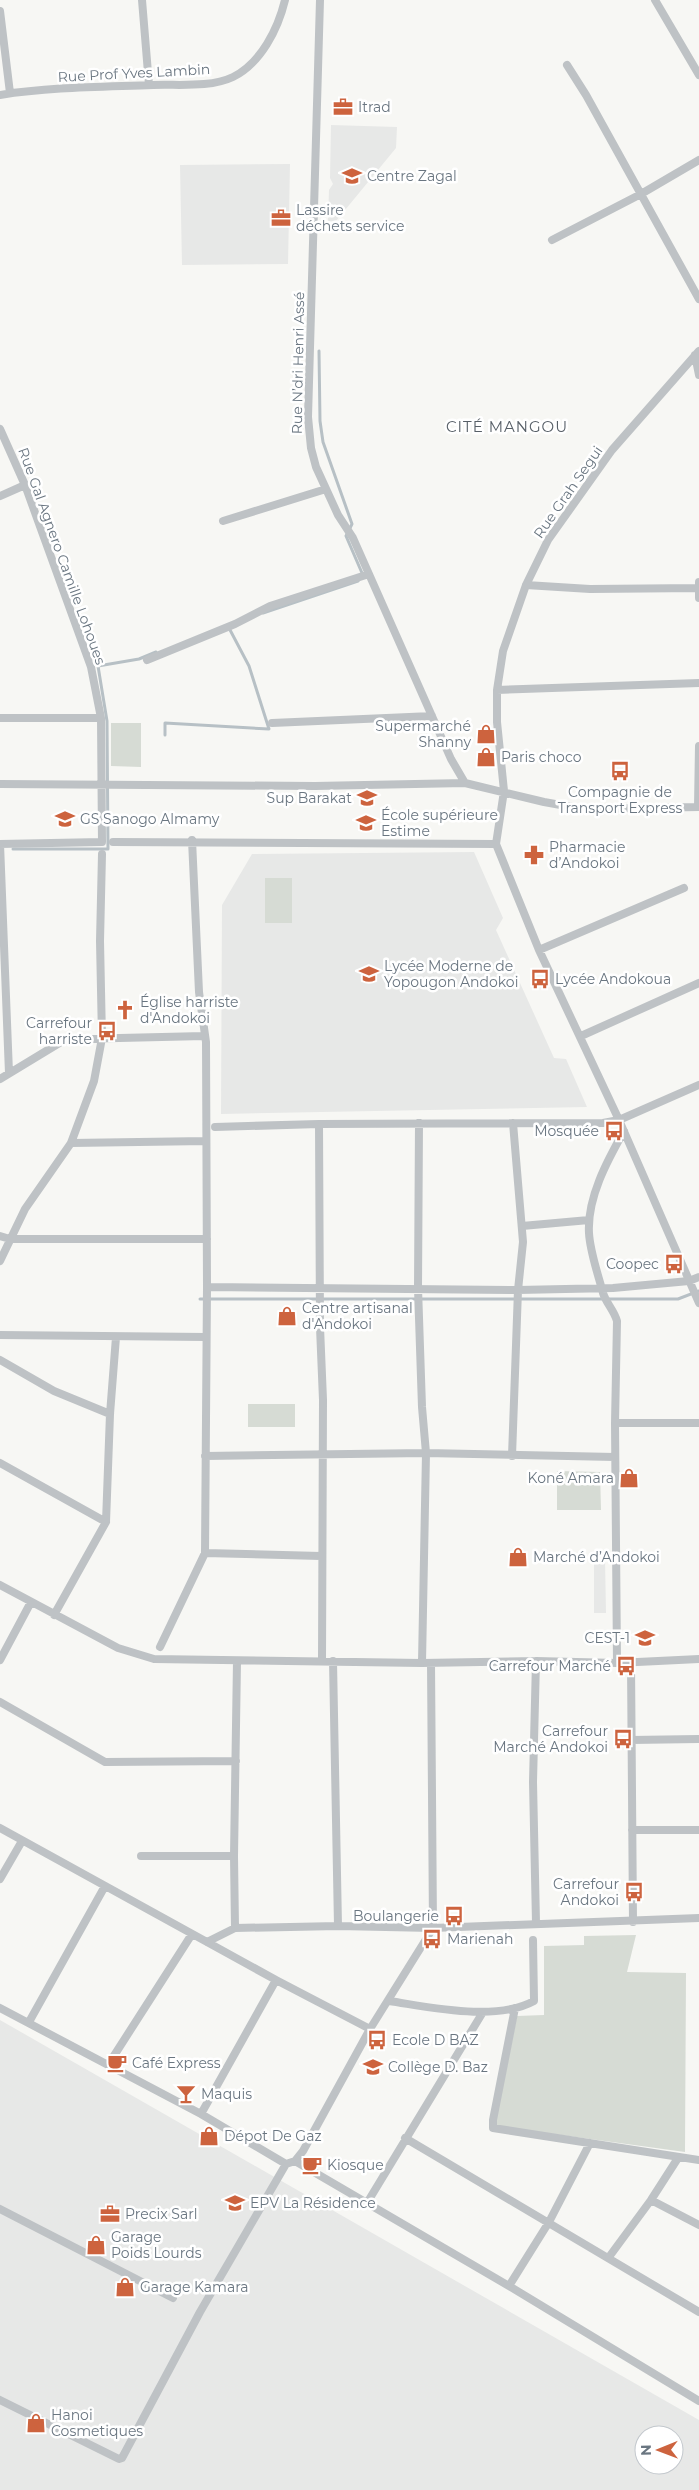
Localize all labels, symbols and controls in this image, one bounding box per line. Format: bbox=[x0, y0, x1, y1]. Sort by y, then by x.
street label: Rue Prof Yves Lambin bbox=[57, 60, 211, 86]
office icon: Itrad bbox=[332, 96, 354, 118]
place label: Itrad bbox=[358, 98, 391, 116]
school or university icon: Centre Zagal bbox=[341, 165, 363, 187]
place label: Centre Zagal bbox=[367, 167, 457, 185]
place label: Lassire déchets service bbox=[296, 201, 405, 235]
office icon: Lassire déchets service bbox=[270, 207, 292, 229]
street label: Rue N’dri Henri Assé bbox=[288, 292, 308, 434]
district label: CITÉ MANGOU bbox=[446, 417, 568, 436]
street label: Rue Grah Segui bbox=[529, 442, 607, 542]
street label: Rue Gal Agnero Camille Lohoues bbox=[14, 445, 110, 667]
place label: Supermarché Shanny bbox=[375, 717, 471, 751]
shop icon: Supermarché Shanny bbox=[475, 723, 497, 745]
shop icon: Paris choco bbox=[475, 746, 497, 768]
place label: Paris choco bbox=[501, 748, 582, 766]
bus stop icon: Compagnie de Transport Express bbox=[609, 760, 631, 782]
place label: Compagnie de Transport Express bbox=[558, 783, 682, 817]
school or university icon: Sup Barakat bbox=[356, 787, 378, 809]
place label: Sup Barakat bbox=[267, 789, 352, 807]
place label: École supérieure Estime bbox=[381, 806, 498, 840]
school or university icon: GS Sanogo Almamy bbox=[54, 808, 76, 830]
place label: GS Sanogo Almamy bbox=[80, 810, 220, 828]
school or university icon: École supérieure Estime bbox=[355, 812, 377, 834]
place label: Pharmacie d’Andokoi bbox=[549, 838, 625, 872]
pharmacy icon: Pharmacie d’Andokoi bbox=[523, 844, 545, 866]
place label: Lycée Moderne de Yopougon Andokoi bbox=[384, 957, 518, 991]
school or university icon: Lycée Moderne de Yopougon Andokoi bbox=[358, 963, 380, 985]
bus stop icon: Lycée Andokoua bbox=[529, 968, 551, 990]
place label: Lycée Andokoua bbox=[555, 970, 671, 988]
place label: Église harriste d'Andokoi bbox=[140, 993, 239, 1027]
church icon: Église harriste d'Andokoi bbox=[114, 999, 136, 1021]
place label: Carrefour harriste bbox=[26, 1014, 92, 1048]
bus stop icon: Carrefour harriste bbox=[96, 1020, 118, 1042]
bus stop icon: Mosquée bbox=[603, 1120, 625, 1142]
place label: Mosquée bbox=[534, 1122, 599, 1140]
bus stop icon: Coopec bbox=[663, 1253, 685, 1275]
place label: Coopec bbox=[606, 1255, 659, 1273]
place label: Centre artisanal d'Andokoi bbox=[302, 1299, 413, 1333]
shop icon: Centre artisanal d'Andokoi bbox=[276, 1305, 298, 1327]
shop icon: Koné Amara bbox=[618, 1467, 640, 1489]
place label: Koné Amara bbox=[528, 1469, 614, 1487]
shop icon: Marché d’Andokoi bbox=[507, 1546, 529, 1568]
place label: Marché d’Andokoi bbox=[533, 1548, 660, 1566]
school or university icon: CEST-1 bbox=[634, 1627, 656, 1649]
place label: CEST-1 bbox=[584, 1629, 630, 1647]
bus stop icon: Carrefour Marché bbox=[615, 1655, 637, 1677]
place label: Carrefour Marché bbox=[489, 1657, 611, 1675]
place label: Carrefour Marché Andokoi bbox=[493, 1722, 608, 1756]
bus stop icon: Carrefour Marché Andokoi bbox=[612, 1728, 634, 1750]
place label: Carrefour Andokoi bbox=[553, 1875, 619, 1909]
bus stop icon: Carrefour Andokoi bbox=[623, 1881, 645, 1903]
bus stop icon: Boulangerie bbox=[443, 1905, 465, 1927]
place label: Boulangerie bbox=[353, 1907, 439, 1925]
bus stop icon: Marienah bbox=[421, 1928, 443, 1950]
place label: Marienah bbox=[447, 1930, 514, 1948]
bus stop icon: Ecole D BAZ bbox=[366, 2029, 388, 2051]
place label: Ecole D BAZ bbox=[392, 2031, 479, 2049]
cafe icon: Café Express bbox=[106, 2052, 128, 2074]
place label: Café Express bbox=[132, 2054, 221, 2072]
school or university icon: Collège D. Baz bbox=[362, 2056, 384, 2078]
place label: Collège D. Baz bbox=[388, 2058, 488, 2076]
bar icon: Maquis bbox=[175, 2083, 197, 2105]
place label: Maquis bbox=[201, 2085, 252, 2103]
shop icon: Dépot De Gaz bbox=[198, 2125, 220, 2147]
place label: Dépot De Gaz bbox=[224, 2127, 322, 2145]
cafe icon: Kiosque bbox=[301, 2154, 323, 2176]
place label: Kiosque bbox=[327, 2156, 384, 2174]
school or university icon: EPV La Résidence bbox=[224, 2192, 246, 2214]
place label: EPV La Résidence bbox=[250, 2194, 376, 2212]
office icon: Precix Sarl bbox=[99, 2203, 121, 2225]
place label: Precix Sarl bbox=[125, 2205, 197, 2223]
place label: Garage Poids Lourds bbox=[111, 2228, 202, 2262]
shop icon: Garage Poids Lourds bbox=[85, 2234, 107, 2256]
shop icon: Garage Kamara bbox=[114, 2276, 136, 2298]
place label: Garage Kamara bbox=[140, 2278, 249, 2296]
place label: Hanoi Cosmetiques bbox=[51, 2406, 143, 2440]
shop icon: Hanoi Cosmetiques bbox=[25, 2412, 47, 2434]
north arrow bbox=[634, 2425, 684, 2475]
text: N bbox=[637, 2444, 655, 2456]

